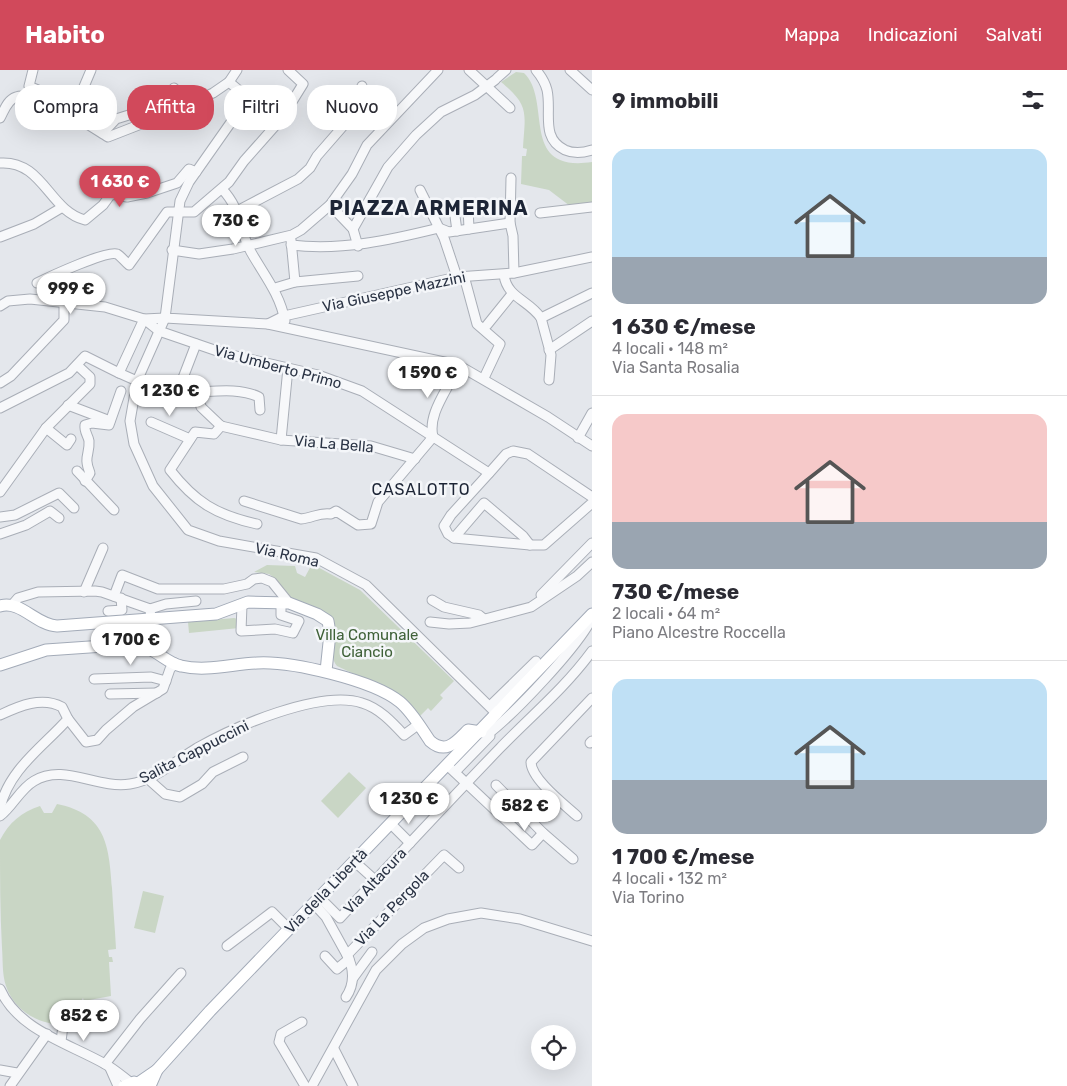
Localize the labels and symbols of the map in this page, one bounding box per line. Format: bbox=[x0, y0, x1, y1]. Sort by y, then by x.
pin: 1 630 € bbox=[74, 166, 166, 208]
district label: PIAZZA ARMERINA bbox=[329, 196, 529, 220]
pin: 730 € bbox=[201, 204, 271, 247]
street label: Via Giuseppe Mazzini bbox=[321, 268, 467, 316]
pin: 999 € bbox=[36, 272, 106, 315]
street label: Via Umberto Primo bbox=[212, 341, 344, 393]
pin: 1 590 € bbox=[382, 356, 474, 399]
pin: 1 230 € bbox=[124, 374, 216, 417]
street label: Via La Bella bbox=[293, 432, 375, 456]
district label: CASALOTTO bbox=[371, 480, 471, 499]
street label: Via Roma bbox=[253, 539, 321, 571]
pin: 1 700 € bbox=[85, 624, 177, 666]
park label: Villa Comunale Ciancio bbox=[315, 626, 419, 661]
street label: Salita Cappuccini bbox=[136, 717, 252, 787]
pin: 1 230 € bbox=[363, 782, 455, 825]
pin: 582 € bbox=[490, 790, 560, 832]
street label: Via Altacura bbox=[340, 844, 410, 918]
street label: Via della Libertà bbox=[281, 845, 371, 937]
street label: Via La Pergola bbox=[351, 866, 433, 950]
pin: 852 € bbox=[49, 1000, 119, 1042]

